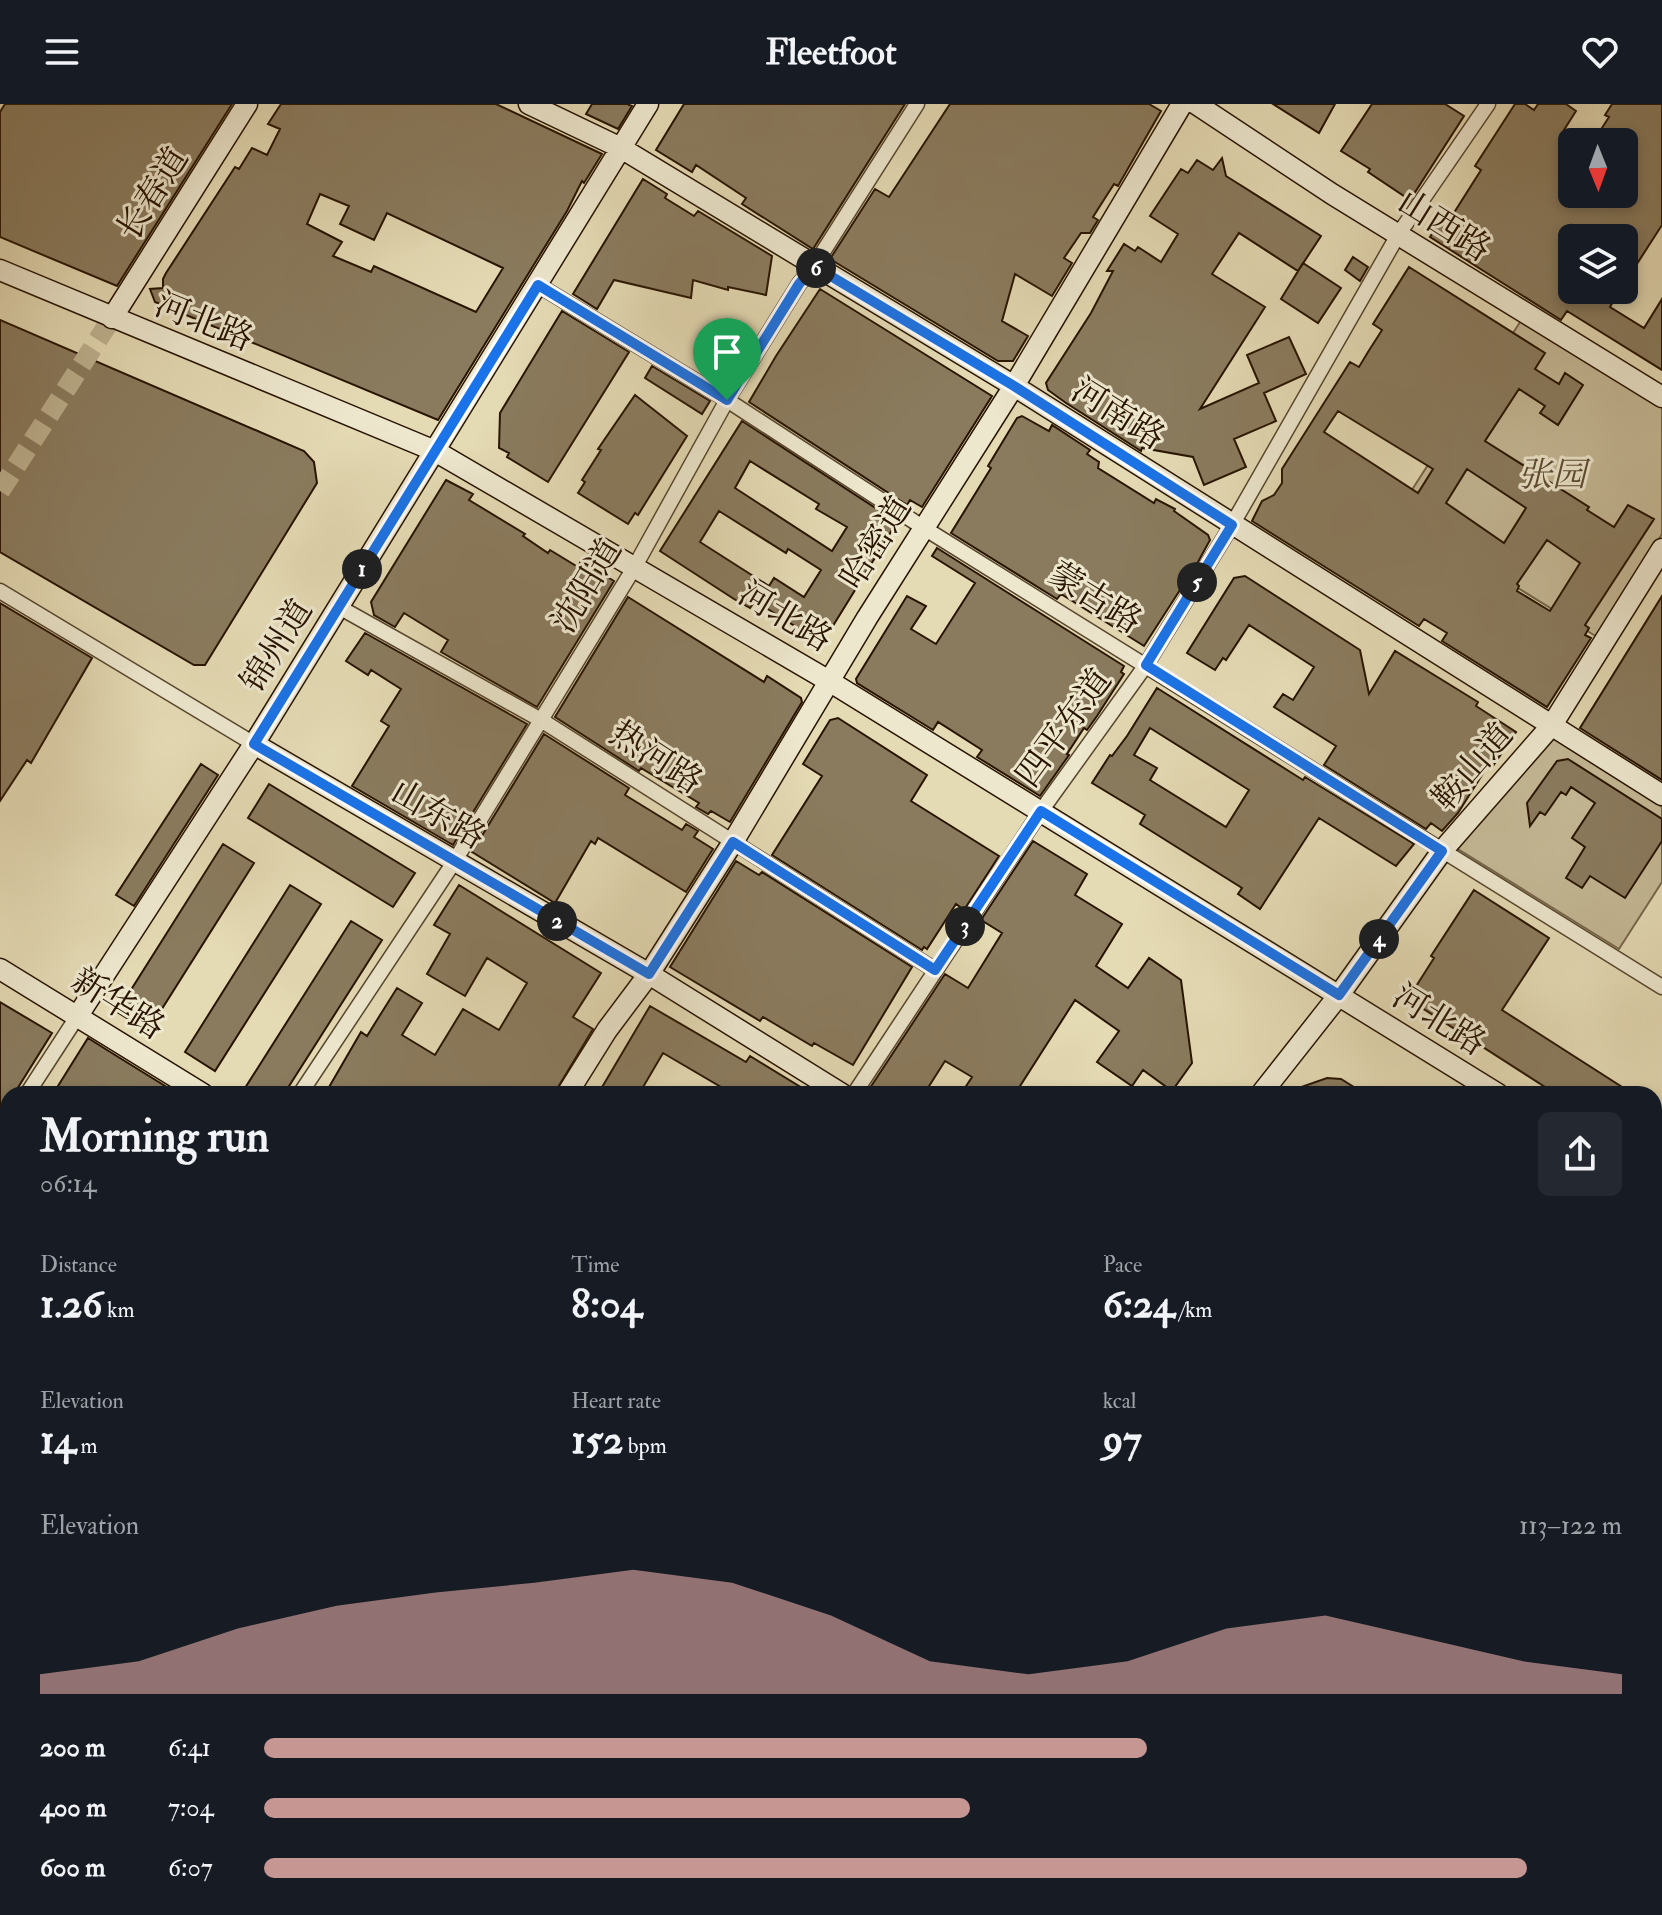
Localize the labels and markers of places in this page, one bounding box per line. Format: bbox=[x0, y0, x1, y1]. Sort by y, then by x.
pin: 6 bbox=[796, 248, 836, 288]
pin bbox=[693, 318, 761, 400]
pin: 1 bbox=[342, 549, 382, 589]
pin: 5 bbox=[1177, 562, 1217, 602]
pin: 2 bbox=[537, 901, 577, 941]
pin: 3 bbox=[945, 906, 985, 946]
pin: 4 bbox=[1359, 919, 1399, 959]

